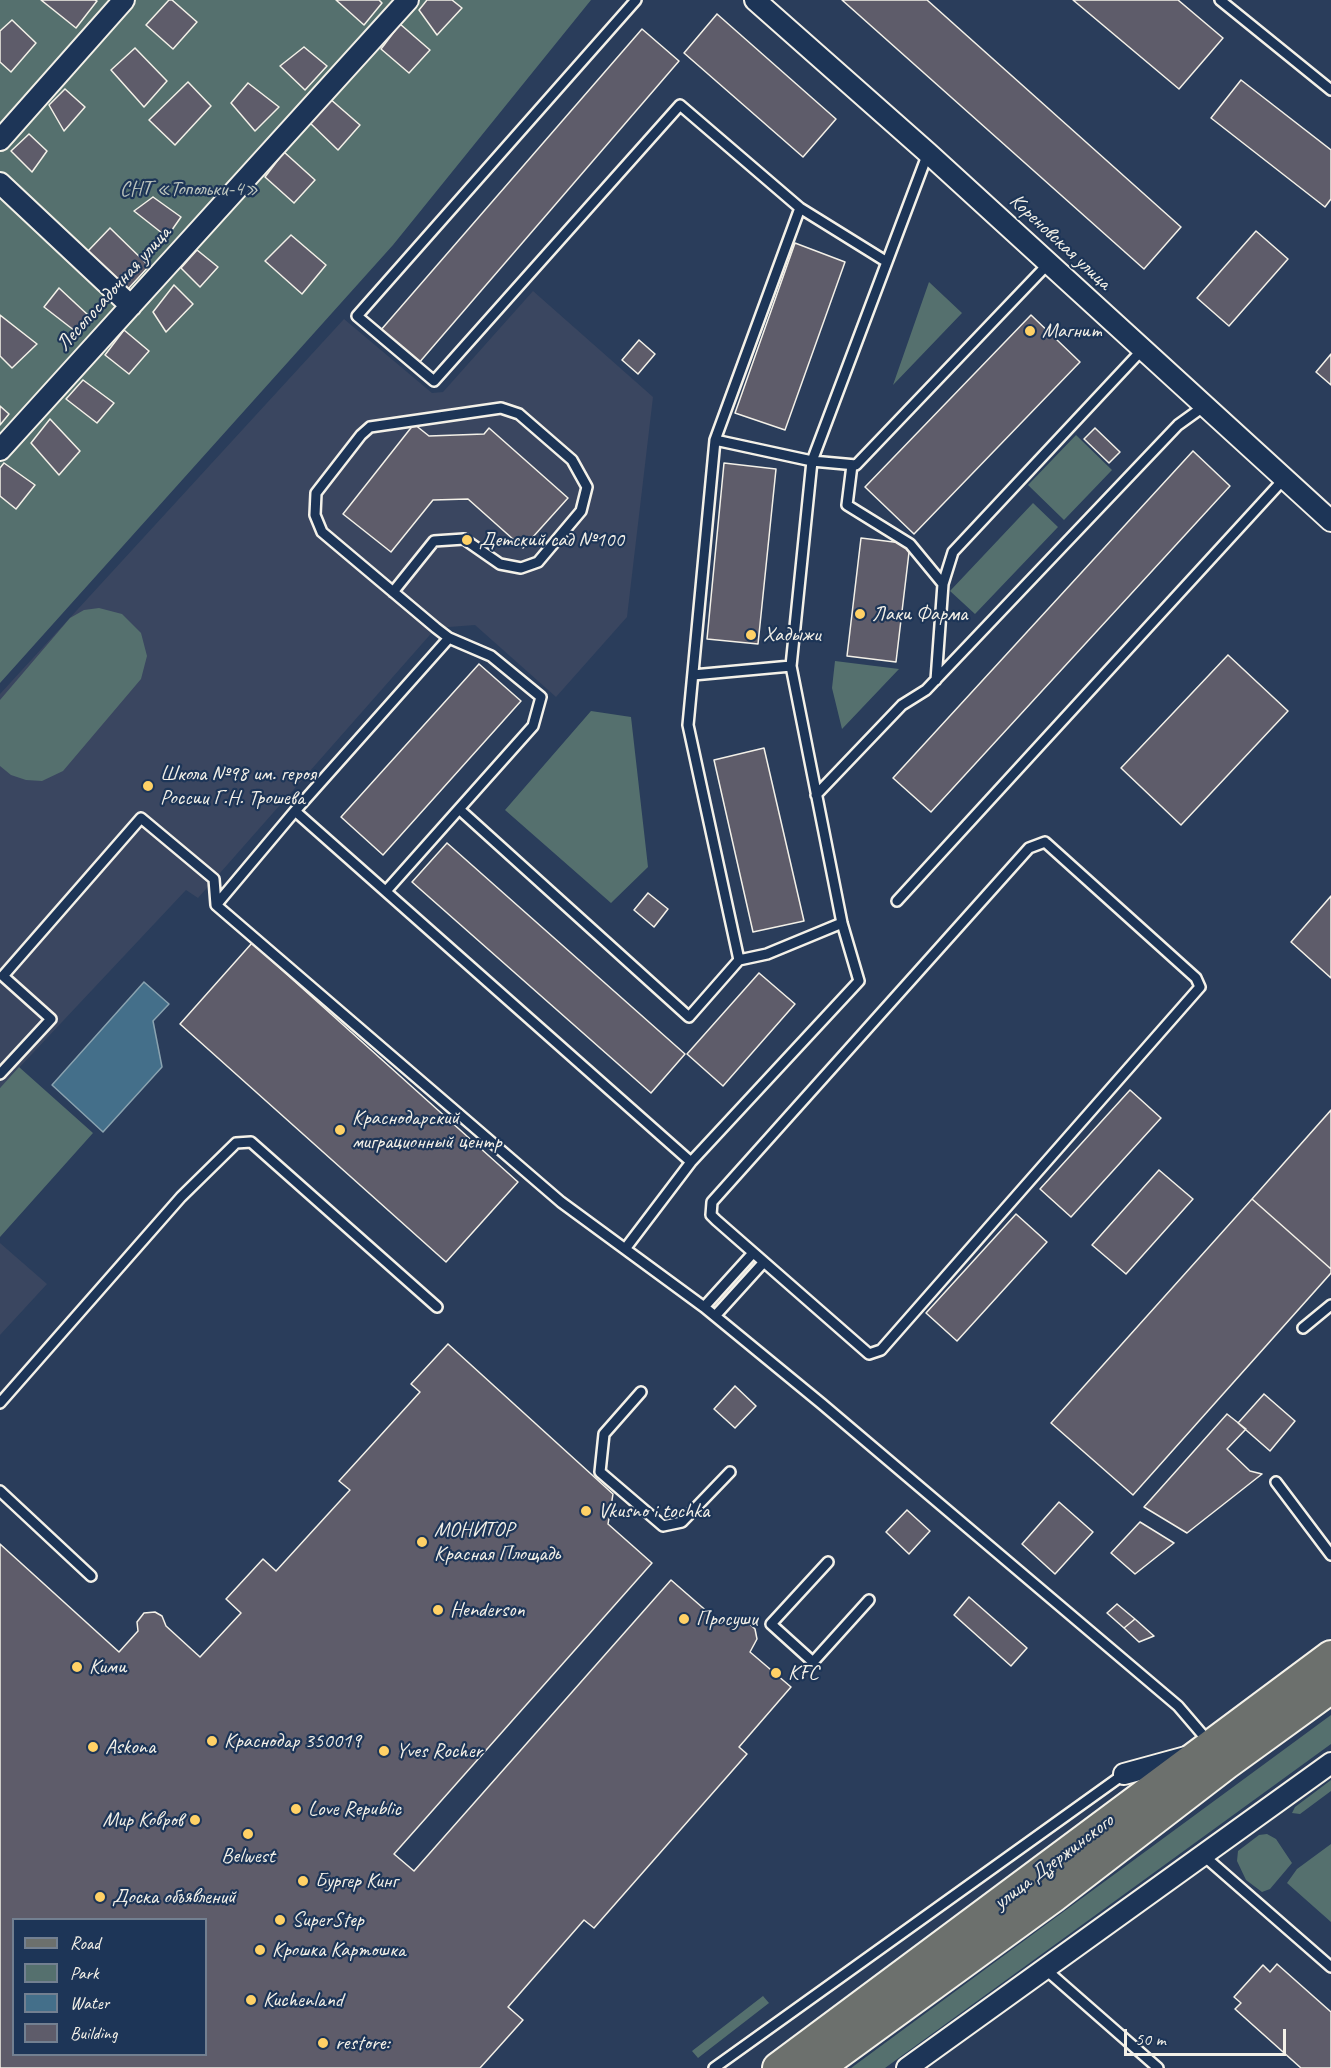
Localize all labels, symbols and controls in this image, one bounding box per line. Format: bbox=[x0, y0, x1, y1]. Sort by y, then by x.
park label: СНТ «Топольки-4» bbox=[120, 176, 258, 202]
street label: Кореновская улица bbox=[1004, 188, 1116, 296]
street label: Лесопосадочная улица bbox=[51, 221, 177, 357]
place label: Магнит bbox=[1042, 318, 1102, 344]
marker: Магнит bbox=[1023, 324, 1037, 338]
place label: Детский сад №100 bbox=[479, 527, 624, 553]
marker: Детский сад №100 bbox=[460, 533, 474, 547]
place label: Лаки Фарма bbox=[872, 601, 968, 627]
marker: Лаки Фарма bbox=[853, 607, 867, 621]
place label: Хадыжи bbox=[763, 622, 821, 648]
marker: Хадыжи bbox=[744, 628, 758, 642]
place label: Школа №98 им. героя России Г.Н. Трошева bbox=[160, 761, 316, 811]
marker: Школа №98 им. героя России Г.Н. Трошева bbox=[141, 779, 155, 793]
place label: Краснодарский миграционный центр bbox=[352, 1105, 502, 1155]
marker: Краснодарский миграционный центр bbox=[333, 1123, 347, 1137]
place label: Vkusno i tochka bbox=[598, 1498, 709, 1524]
marker: Vkusno i tochka bbox=[579, 1504, 593, 1518]
place label: МОНИТОР Красная Площадь bbox=[434, 1517, 560, 1567]
marker: МОНИТОР Красная Площадь bbox=[415, 1535, 429, 1549]
place label: Henderson bbox=[450, 1597, 525, 1623]
marker: Henderson bbox=[431, 1603, 445, 1617]
place label: Просуши bbox=[696, 1606, 757, 1632]
marker: Просуши bbox=[677, 1612, 691, 1626]
place label: Кими bbox=[89, 1654, 126, 1680]
marker: Кими bbox=[70, 1660, 84, 1674]
place label: KFC bbox=[788, 1660, 819, 1686]
marker: KFC bbox=[769, 1666, 783, 1680]
place label: Краснодар 350019 bbox=[224, 1728, 361, 1754]
place label: Askona bbox=[105, 1734, 155, 1760]
marker: Краснодар 350019 bbox=[205, 1734, 219, 1748]
place label: Yves Rocher bbox=[396, 1738, 482, 1764]
marker: Askona bbox=[86, 1740, 100, 1754]
marker: Yves Rocher bbox=[377, 1744, 391, 1758]
place label: Love Republic bbox=[308, 1796, 401, 1822]
marker: Love Republic bbox=[289, 1802, 303, 1816]
place label: Мир Ковров bbox=[102, 1807, 183, 1833]
street label: улица Дзержинского bbox=[989, 1809, 1119, 1915]
marker: Мир Ковров bbox=[188, 1813, 202, 1827]
marker: Belwest bbox=[241, 1827, 255, 1841]
place label: Belwest bbox=[221, 1843, 275, 1869]
place label: Бургер Кинг bbox=[315, 1868, 397, 1894]
marker: Бургер Кинг bbox=[296, 1874, 310, 1888]
place label: Доска объявлений bbox=[112, 1884, 236, 1910]
marker: Доска объявлений bbox=[93, 1890, 107, 1904]
place label: SuperStep bbox=[292, 1907, 364, 1933]
marker: SuperStep bbox=[273, 1913, 287, 1927]
legend bbox=[12, 1918, 207, 2056]
text: Road bbox=[70, 1932, 100, 1954]
place label: Крошка Картошка bbox=[272, 1937, 405, 1963]
marker: Крошка Картошка bbox=[253, 1943, 267, 1957]
text: Park bbox=[70, 1962, 99, 1984]
place label: Kuchenland bbox=[263, 1987, 343, 2013]
text: Water bbox=[70, 1992, 109, 2014]
marker: Kuchenland bbox=[244, 1993, 258, 2007]
scale bar bbox=[1127, 2017, 1289, 2055]
text: Building bbox=[70, 2022, 117, 2044]
text: 50 m bbox=[1135, 2028, 1166, 2050]
place label: restore: bbox=[335, 2030, 389, 2056]
marker: restore: bbox=[316, 2036, 330, 2050]

